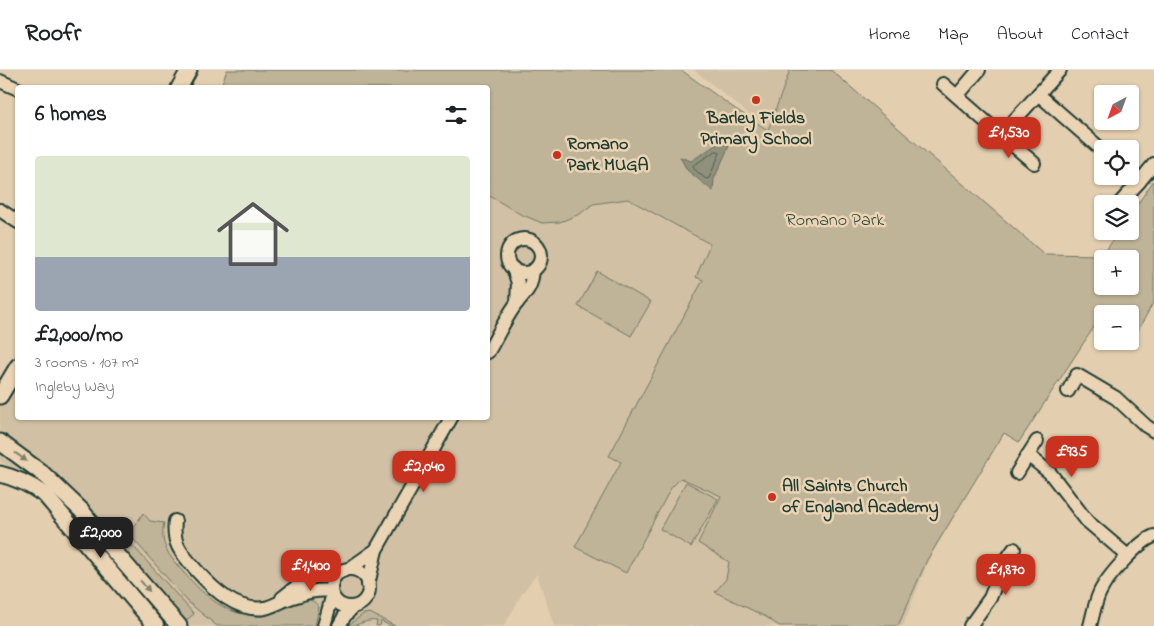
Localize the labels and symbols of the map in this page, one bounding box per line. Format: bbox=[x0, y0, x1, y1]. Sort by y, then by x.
north arrow bbox=[1094, 85, 1139, 130]
marker: Barley Fields Primary School bbox=[750, 94, 762, 106]
place label: Barley Fields Primary School bbox=[700, 106, 812, 154]
pin: £1,530 bbox=[968, 116, 1050, 159]
place label: Romano Park MUGA bbox=[567, 132, 649, 179]
marker: Romano Park MUGA bbox=[551, 149, 563, 161]
park label: Romano Park bbox=[786, 208, 884, 234]
pin: £935 bbox=[1042, 436, 1102, 478]
pin: £2,040 bbox=[383, 450, 465, 493]
one-way arrow bbox=[14, 452, 28, 462]
place label: All Saints Church of England Academy bbox=[782, 474, 939, 522]
marker: All Saints Church of England Academy bbox=[766, 491, 778, 503]
pin: £2,000 bbox=[60, 516, 142, 559]
pin: £1,400 bbox=[270, 550, 352, 592]
pin: £1,870 bbox=[965, 554, 1047, 596]
one-way arrow bbox=[139, 580, 151, 592]

